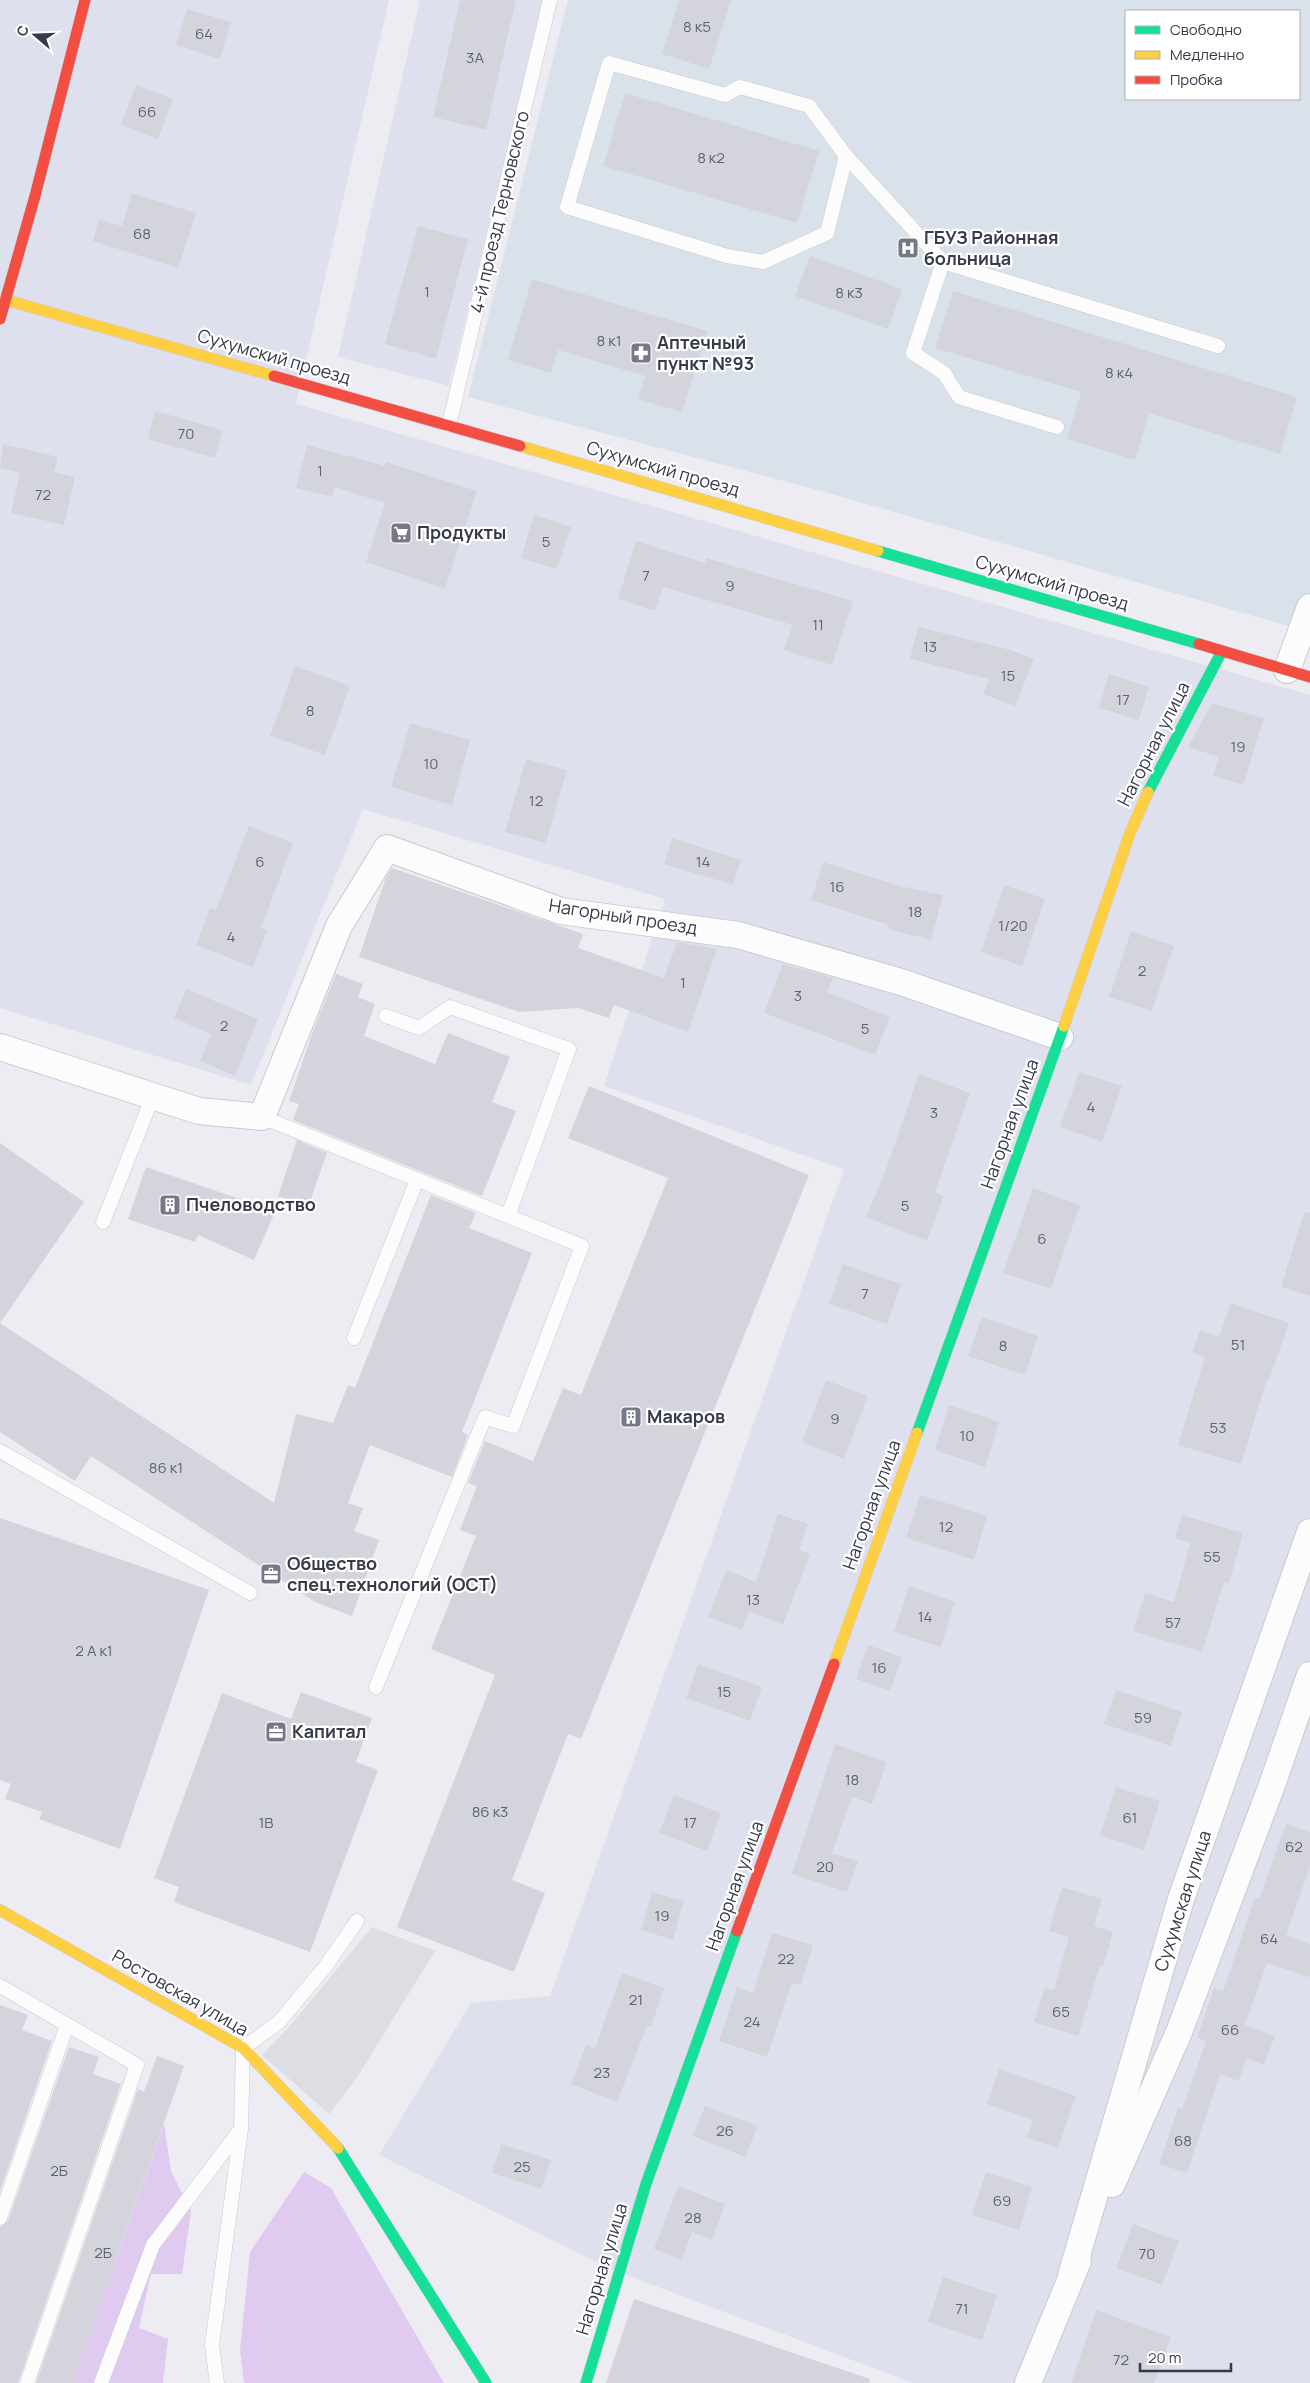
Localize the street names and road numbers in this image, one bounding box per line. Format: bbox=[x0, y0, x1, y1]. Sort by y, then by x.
street label: 4-й проезд Терновского bbox=[464, 108, 534, 315]
street label: Сухумский проезд bbox=[195, 323, 354, 389]
street label: Сухумский проезд bbox=[584, 435, 743, 501]
street label: Сухумский проезд bbox=[973, 549, 1132, 615]
street label: Нагорная улица bbox=[1111, 677, 1195, 810]
street label: Нагорный проезд bbox=[547, 892, 699, 940]
street label: Нагорная улица bbox=[974, 1055, 1044, 1192]
street label: Нагорная улица bbox=[836, 1436, 906, 1573]
street label: Нагорная улица bbox=[699, 1817, 769, 1954]
street label: Сухумская улица bbox=[1148, 1827, 1216, 1974]
street label: Ростовская улица bbox=[108, 1943, 253, 2041]
street label: Нагорная улица bbox=[570, 2200, 633, 2338]

